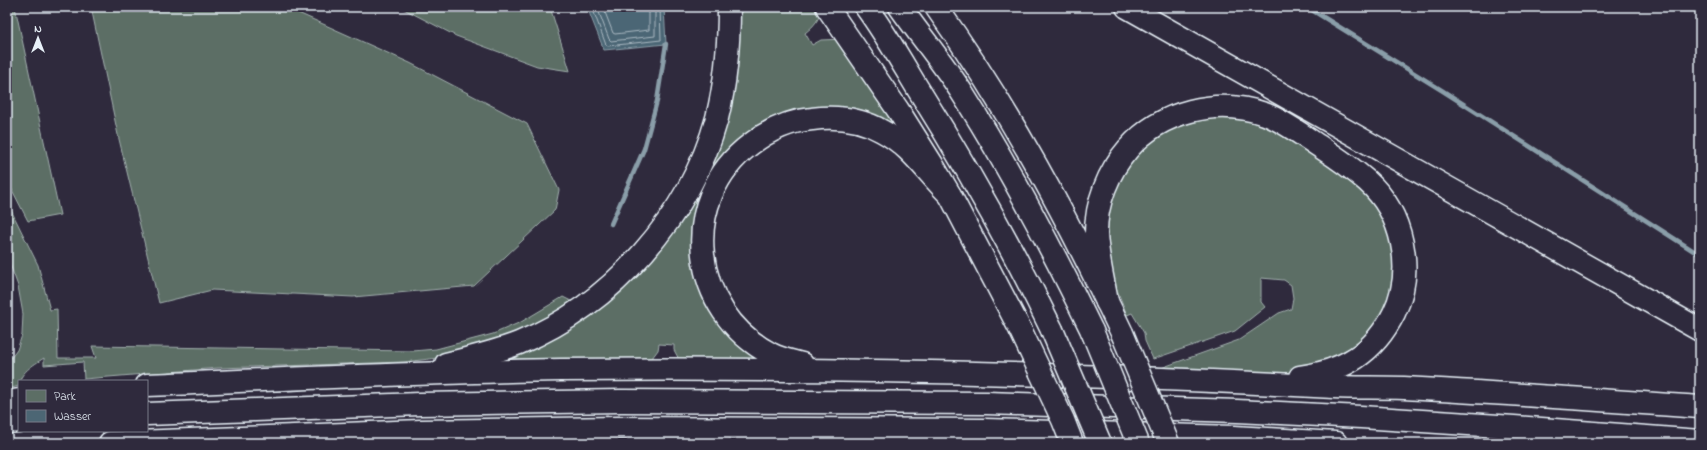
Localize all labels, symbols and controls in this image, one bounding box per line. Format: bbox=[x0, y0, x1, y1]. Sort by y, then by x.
north arrow bbox=[18, 18, 58, 58]
text: N bbox=[34, 21, 42, 37]
legend bbox=[18, 380, 148, 432]
text: Park bbox=[54, 388, 76, 406]
text: Wasser bbox=[54, 408, 91, 426]

